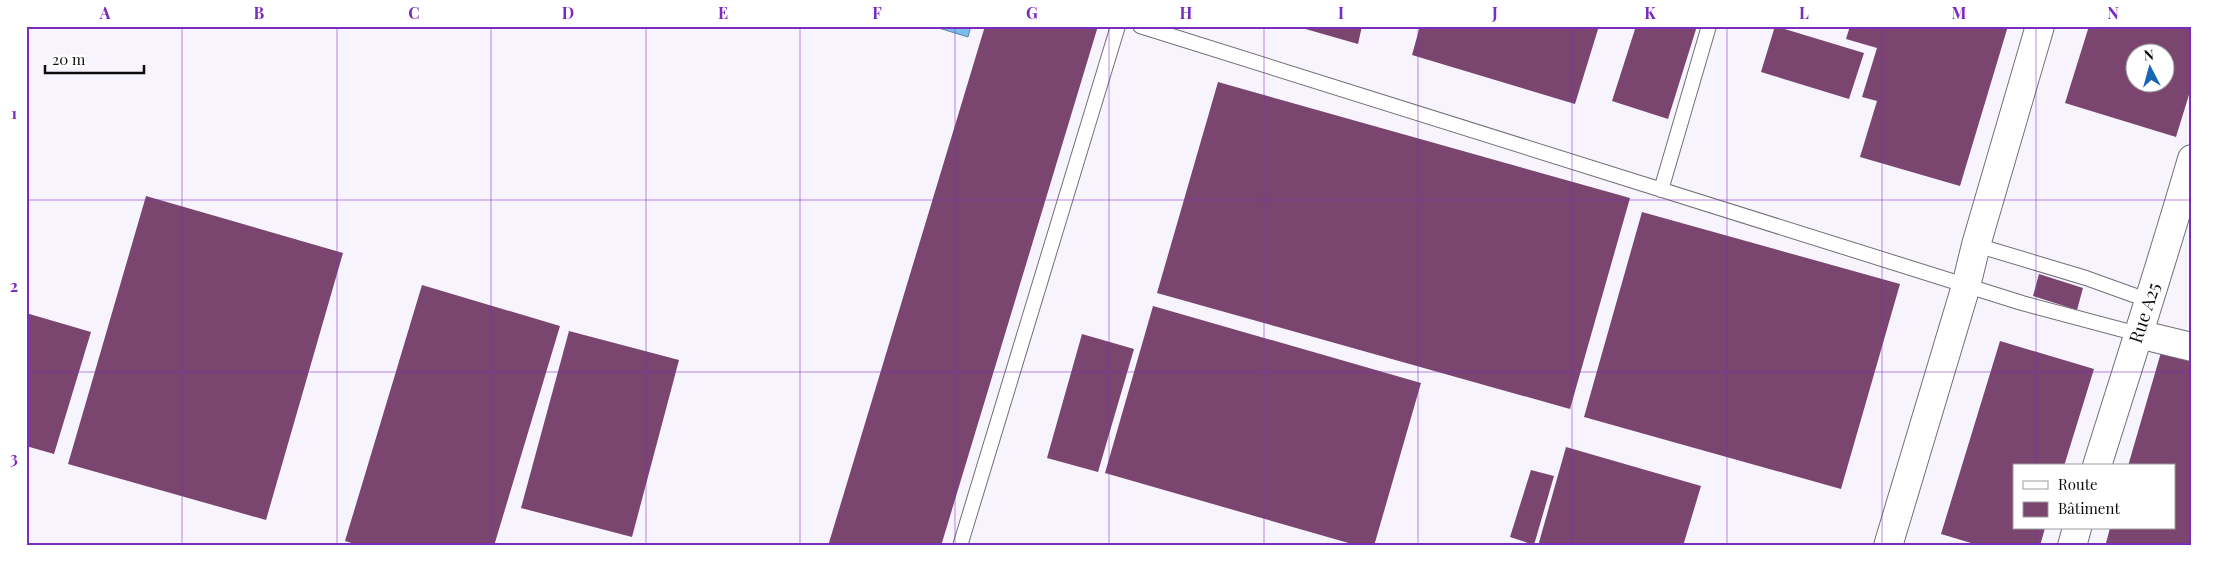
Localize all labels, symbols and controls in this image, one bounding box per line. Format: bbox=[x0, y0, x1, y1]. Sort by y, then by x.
text: A bbox=[99, 2, 111, 23]
text: B bbox=[254, 2, 265, 23]
text: C bbox=[408, 2, 420, 23]
text: D bbox=[562, 2, 574, 23]
text: E bbox=[718, 2, 728, 23]
text: F bbox=[872, 2, 882, 23]
text: G bbox=[1026, 2, 1038, 23]
text: H bbox=[1180, 2, 1193, 23]
text: I bbox=[1338, 2, 1344, 23]
text: J bbox=[1491, 2, 1498, 23]
text: K bbox=[1644, 2, 1656, 23]
text: L bbox=[1799, 2, 1809, 23]
text: M bbox=[1952, 2, 1967, 23]
text: N bbox=[2107, 2, 2119, 23]
scale bar bbox=[45, 42, 144, 74]
north arrow bbox=[2126, 42, 2176, 92]
text: N bbox=[2143, 45, 2155, 65]
text: 20 m bbox=[52, 49, 86, 69]
text: 1 bbox=[11, 102, 17, 123]
text: 2 bbox=[10, 275, 18, 296]
street label: Rue A25 bbox=[2123, 279, 2165, 346]
text: 3 bbox=[10, 447, 18, 468]
legend bbox=[2013, 464, 2176, 530]
text: Route bbox=[2058, 474, 2098, 494]
text: Bâtiment bbox=[2058, 498, 2120, 518]

